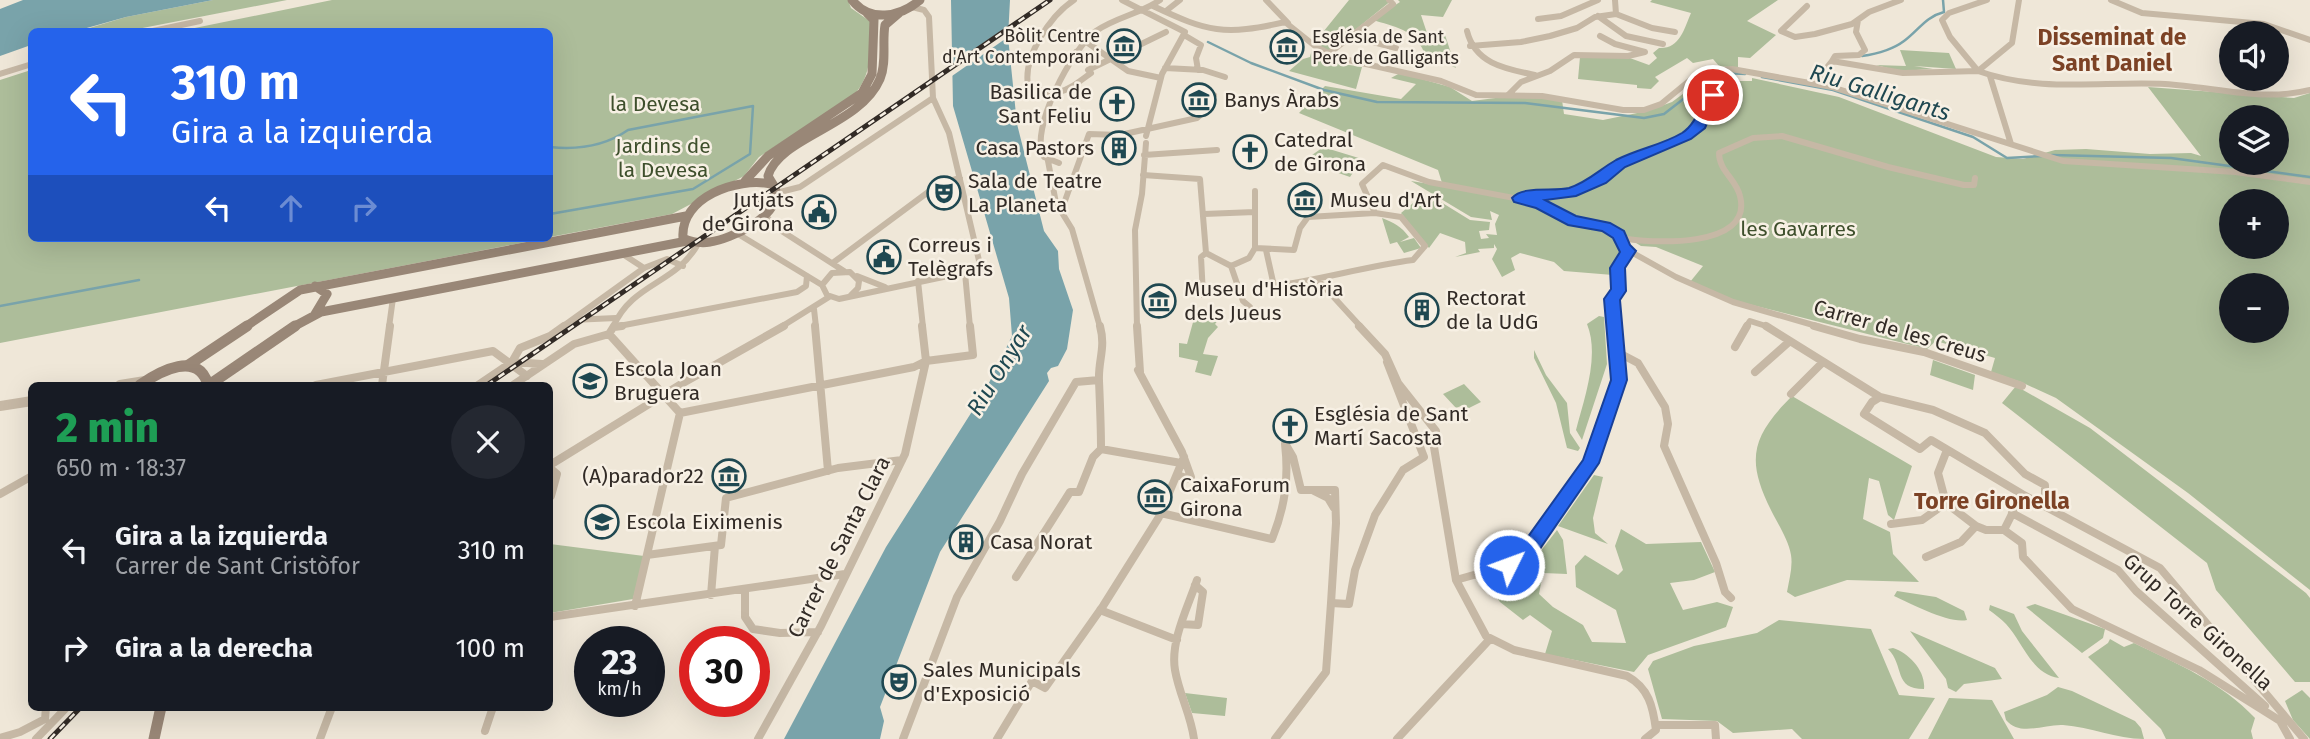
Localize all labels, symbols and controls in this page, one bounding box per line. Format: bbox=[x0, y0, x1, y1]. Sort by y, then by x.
map controls bbox=[2219, 21, 2289, 343]
button: sound bbox=[2219, 21, 2289, 91]
district label: Disseminat de Sant Daniel bbox=[2038, 23, 2187, 77]
place label: Bòlit Centre d'Art Contemporani bbox=[942, 25, 1100, 68]
place label: Església de Sant Pere de Galligants bbox=[1312, 26, 1459, 69]
museum icon: Bòlit Centre d'Art Contemporani bbox=[1105, 27, 1143, 65]
museum icon: Església de Sant Pere de Galligants bbox=[1268, 28, 1306, 66]
text: 310 m bbox=[171, 53, 300, 112]
icon: left bbox=[56, 56, 147, 147]
water label: Riu Galligants bbox=[1807, 57, 1954, 127]
pin bbox=[1683, 65, 1743, 125]
icon: arrive bbox=[1694, 76, 1732, 114]
place label: Basilica de Sant Feliu bbox=[989, 79, 1092, 129]
museum icon: Banys Àrabs bbox=[1180, 81, 1218, 119]
church icon: Basilica de Sant Feliu bbox=[1098, 85, 1136, 123]
place label: Banys Àrabs bbox=[1224, 87, 1339, 113]
park label: la Devesa bbox=[610, 91, 700, 117]
button: layers bbox=[2219, 105, 2289, 175]
text: Gira a la izquierda bbox=[171, 113, 433, 151]
place label: Catedral de Girona bbox=[1274, 127, 1366, 177]
building icon: Casa Pastors bbox=[1100, 129, 1138, 167]
park label: Jardins de la Devesa bbox=[615, 133, 711, 183]
church icon: Catedral de Girona bbox=[1231, 133, 1269, 171]
place label: Casa Pastors bbox=[975, 135, 1094, 161]
place label: Sala de Teatre La Planeta bbox=[968, 168, 1102, 218]
theatre icon: Sala de Teatre La Planeta bbox=[925, 174, 963, 212]
museum icon: Museu d'Art bbox=[1286, 181, 1324, 219]
place label: Jutjats de Girona bbox=[702, 187, 794, 237]
place label: Museu d'Art bbox=[1330, 187, 1442, 213]
icon: left bbox=[199, 189, 237, 227]
icon: ahead bbox=[272, 189, 310, 227]
icon: right bbox=[345, 189, 383, 227]
button: + bbox=[2219, 189, 2289, 259]
public building icon: Jutjats de Girona bbox=[800, 193, 838, 231]
park label: les Gavarres bbox=[1740, 216, 1856, 242]
place label: Correus i Telègrafs bbox=[908, 232, 993, 282]
public building icon: Correus i Telègrafs bbox=[865, 238, 903, 276]
button: − bbox=[2219, 273, 2289, 343]
place label: Museu d'Història dels Jueus bbox=[1184, 276, 1344, 326]
museum icon: Museu d'Història dels Jueus bbox=[1140, 282, 1178, 320]
place label: Rectorat de la UdG bbox=[1446, 285, 1538, 335]
building icon: Rectorat de la UdG bbox=[1403, 291, 1441, 329]
street label: Carrer de les Creus bbox=[1811, 294, 1990, 368]
water label: Riu Onyar bbox=[960, 319, 1038, 420]
place label: Escola Joan Bruguera bbox=[614, 356, 722, 406]
school or university icon: Escola Joan Bruguera bbox=[571, 362, 609, 400]
place label: Església de Sant Martí Sacosta bbox=[1314, 401, 1469, 451]
text: 2 min bbox=[56, 403, 159, 453]
button: close bbox=[451, 405, 525, 479]
church icon: Església de Sant Martí Sacosta bbox=[1271, 407, 1309, 445]
street label: Carrer de Santa Clara bbox=[782, 452, 896, 642]
text: 650 m · 18:37 bbox=[56, 454, 186, 482]
museum icon: (A)parador22 bbox=[710, 457, 748, 495]
place label: (A)parador22 bbox=[582, 463, 704, 489]
place label: CaixaForum Girona bbox=[1180, 472, 1290, 522]
museum icon: CaixaForum Girona bbox=[1136, 478, 1174, 516]
district label: Torre Gironella bbox=[1914, 487, 2070, 515]
school or university icon: Escola Eiximenis bbox=[583, 503, 621, 541]
place label: Escola Eiximenis bbox=[626, 509, 783, 535]
text: Gira a la izquierda bbox=[115, 521, 328, 552]
building icon: Casa Norat bbox=[947, 523, 985, 561]
position arrow bbox=[1472, 528, 1546, 602]
place label: Casa Norat bbox=[990, 529, 1093, 555]
icon: left bbox=[56, 531, 94, 569]
text: 310 m bbox=[458, 535, 525, 566]
street label: Grup Torre Gironella bbox=[2118, 548, 2278, 696]
text: Carrer de Sant Cristòfor bbox=[115, 552, 360, 580]
speed limit sign: 30 bbox=[679, 626, 770, 717]
icon: right bbox=[56, 629, 94, 667]
text: Gira a la derecha bbox=[115, 633, 313, 664]
text: 100 m bbox=[456, 633, 525, 664]
text: 23 bbox=[601, 641, 638, 683]
place label: Sales Municipals d'Exposició bbox=[923, 657, 1081, 707]
theatre icon: Sales Municipals d'Exposició bbox=[880, 663, 918, 701]
text: km/h bbox=[597, 678, 642, 700]

